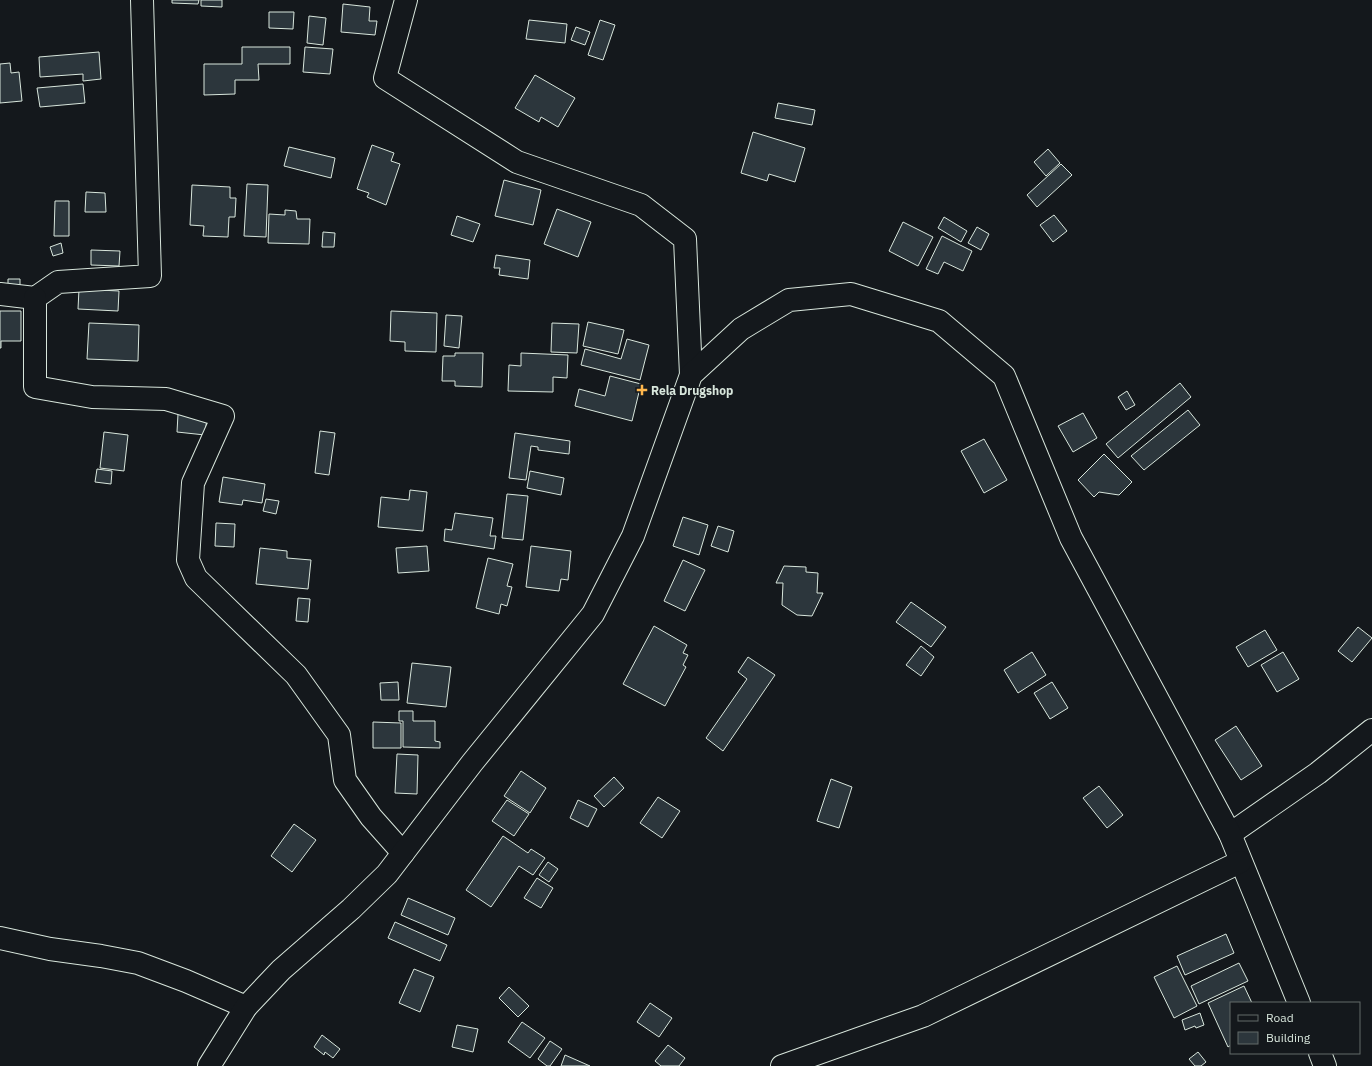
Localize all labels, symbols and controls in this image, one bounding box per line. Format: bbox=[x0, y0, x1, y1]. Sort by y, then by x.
place label: Rela Drugshop bbox=[651, 383, 733, 398]
marker: Rela Drugshop bbox=[636, 384, 648, 396]
legend bbox=[1230, 1002, 1360, 1054]
text: Road bbox=[1266, 1010, 1294, 1025]
text: Building bbox=[1266, 1030, 1311, 1045]

